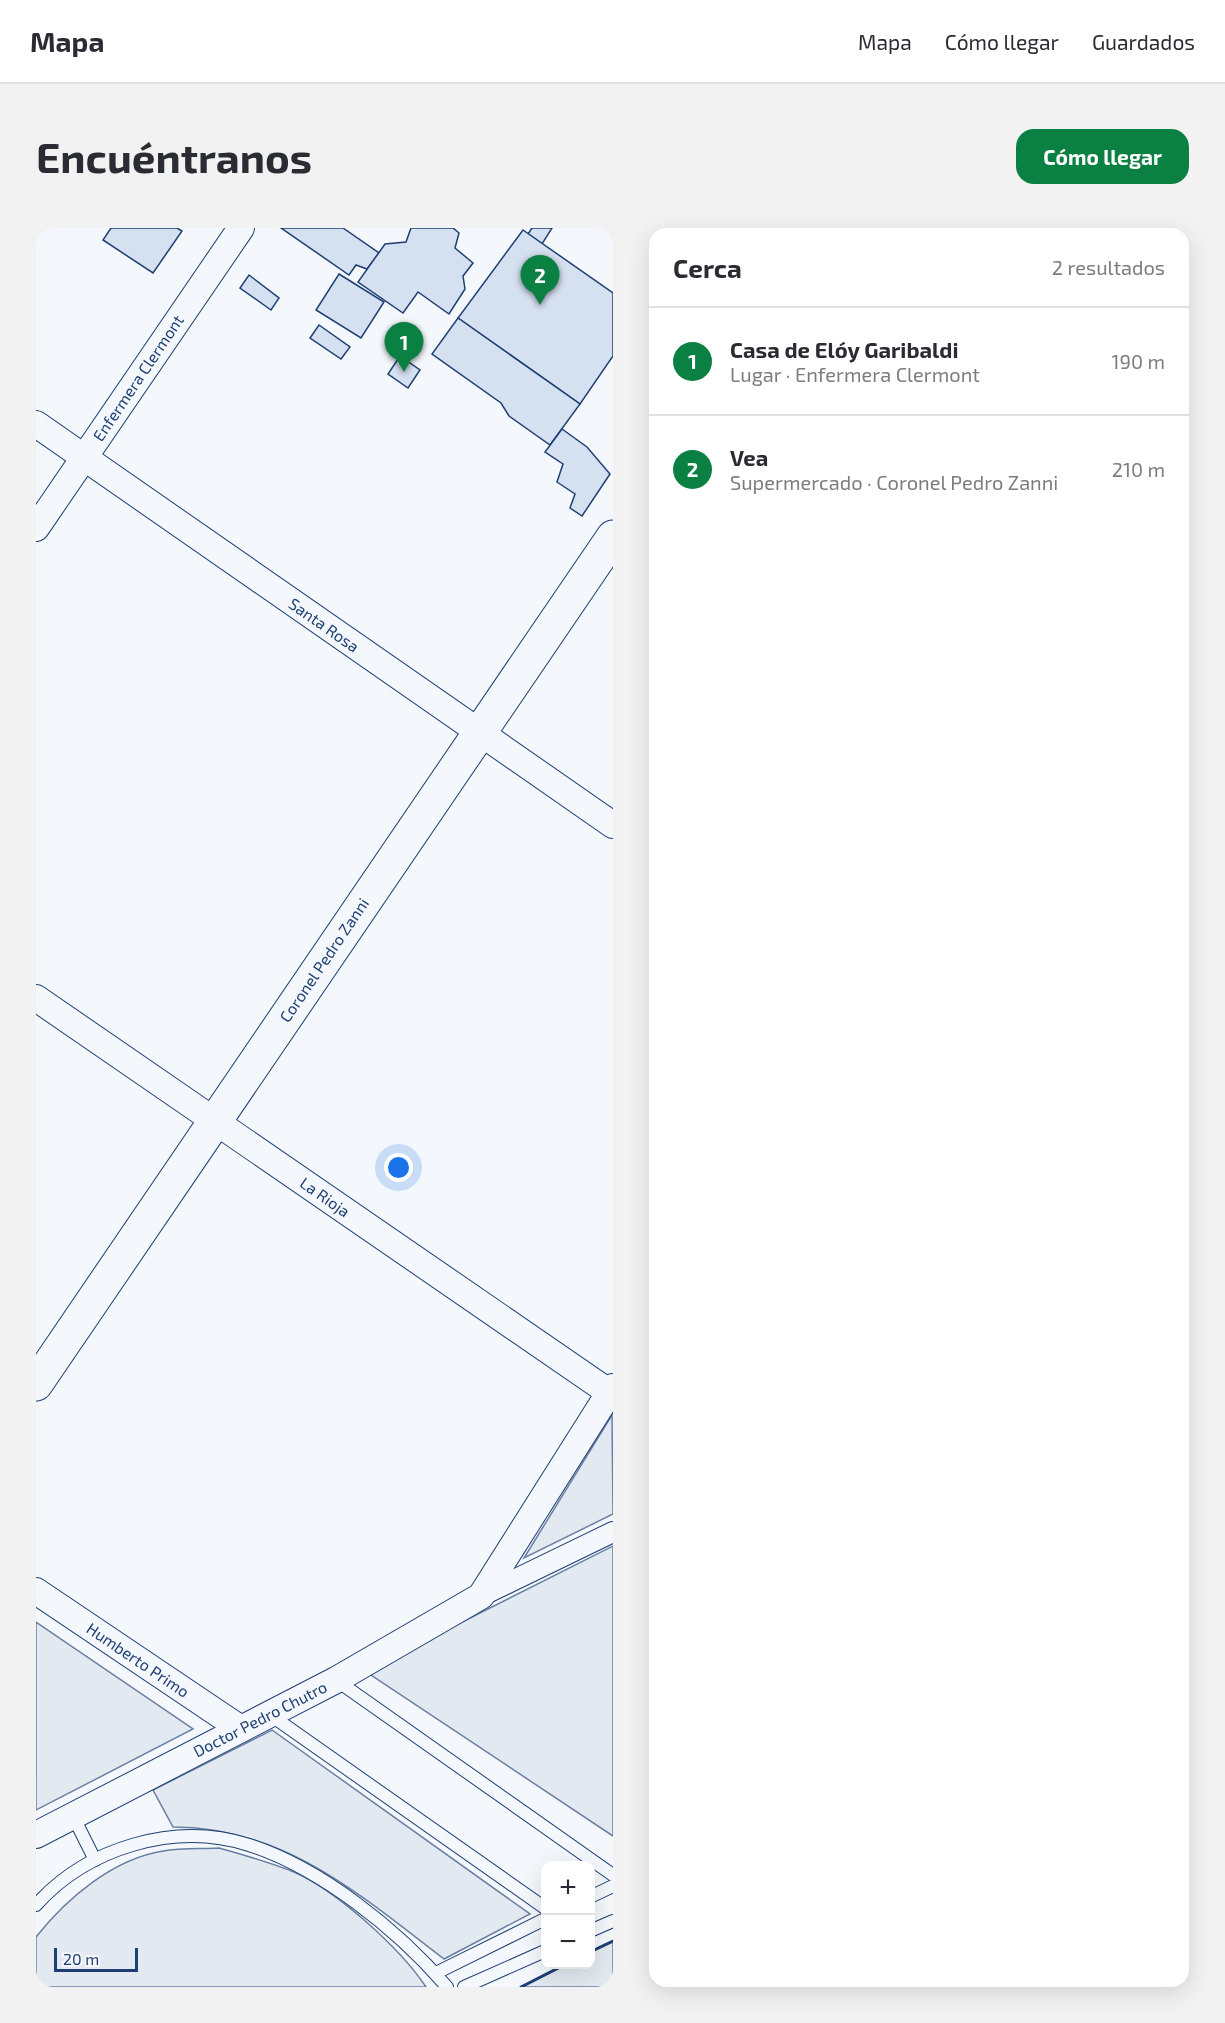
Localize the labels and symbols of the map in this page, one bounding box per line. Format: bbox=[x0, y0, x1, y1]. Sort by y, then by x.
pin: 2 bbox=[520, 256, 560, 305]
street label: Enfermera Clermont bbox=[88, 311, 187, 444]
pin: 1 bbox=[384, 322, 424, 372]
street label: Santa Rosa bbox=[286, 593, 363, 656]
street label: Coronel Pedro Zanni bbox=[275, 894, 372, 1025]
your location bbox=[384, 1153, 413, 1182]
street label: La Rioja bbox=[296, 1173, 354, 1221]
street label: Humberto Primo bbox=[83, 1618, 193, 1701]
street label: Doctor Pedro Chutro bbox=[190, 1677, 330, 1760]
scale bar bbox=[54, 1945, 138, 1972]

